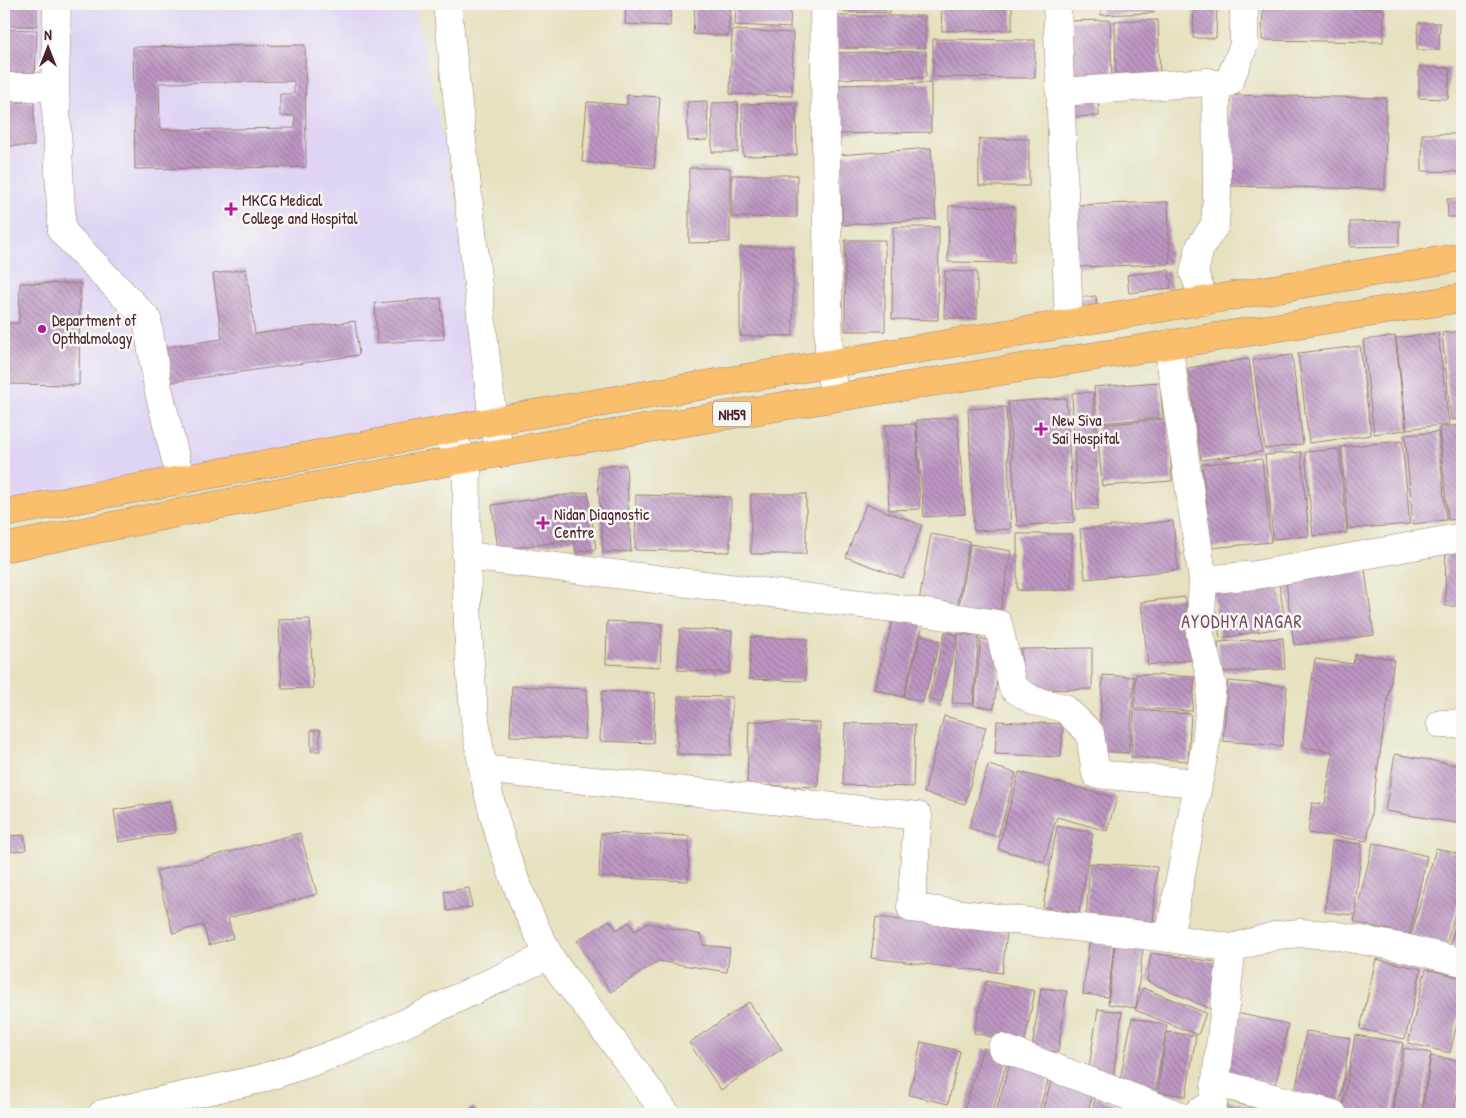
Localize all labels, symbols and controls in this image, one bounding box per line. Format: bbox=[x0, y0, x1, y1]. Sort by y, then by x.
north arrow bbox=[22, 22, 72, 72]
text: N bbox=[44, 25, 52, 44]
place label: MKCG Medical College and Hospital bbox=[242, 189, 358, 229]
marker: MKCG Medical College and Hospital bbox=[224, 202, 238, 216]
place label: Department of Opthalmology bbox=[52, 309, 137, 349]
marker: Department of Opthalmology bbox=[36, 323, 48, 335]
road number: NH59 bbox=[713, 402, 751, 426]
place label: New Siva Sai Hospital bbox=[1052, 409, 1120, 449]
marker: New Siva Sai Hospital bbox=[1034, 422, 1048, 436]
place label: Nidan Diagnostic Centre bbox=[554, 503, 650, 543]
marker: Nidan Diagnostic Centre bbox=[536, 516, 550, 530]
district label: AYODHYA NAGAR bbox=[1181, 609, 1303, 634]

